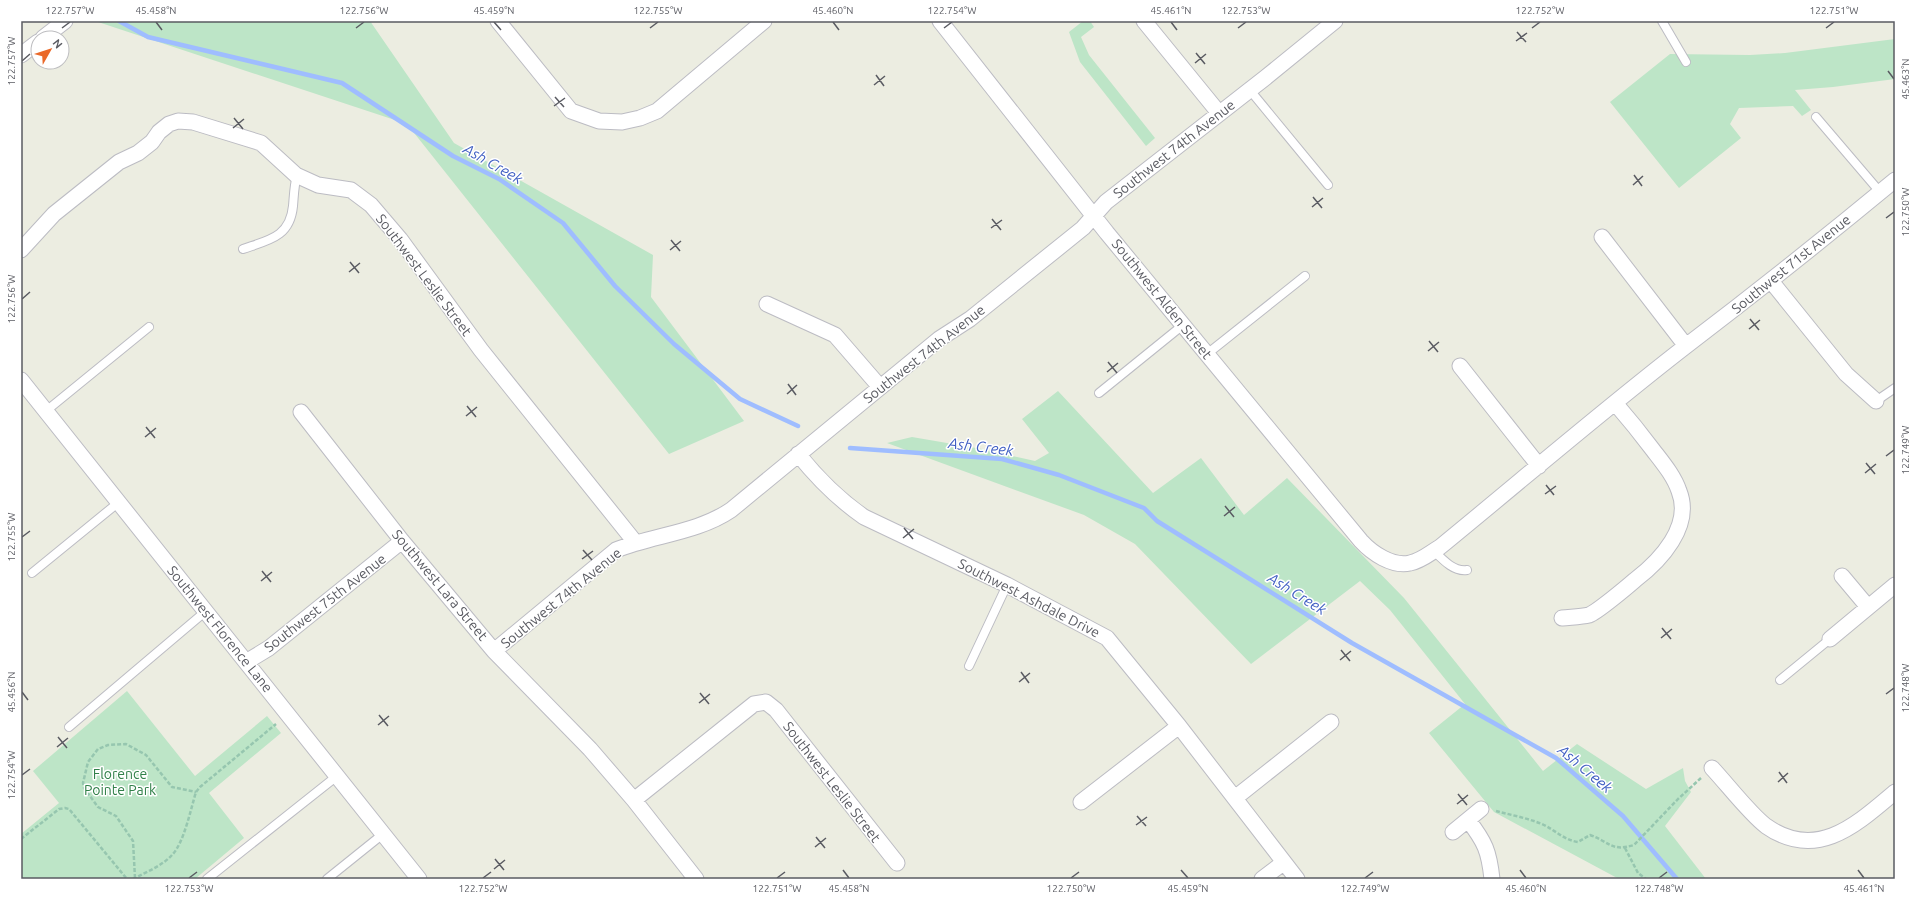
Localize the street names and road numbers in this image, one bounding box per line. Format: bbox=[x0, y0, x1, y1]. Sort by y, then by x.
street label: Southwest 74th Avenue bbox=[1110, 97, 1238, 201]
street label: Southwest Leslie Street bbox=[373, 211, 475, 339]
street label: Southwest 71st Avenue bbox=[1728, 211, 1854, 317]
street label: Southwest Alden Street bbox=[1109, 236, 1216, 362]
street label: Southwest 74th Avenue bbox=[860, 302, 988, 406]
street label: Southwest Lara Street bbox=[389, 526, 491, 644]
street label: Southwest 74th Avenue bbox=[498, 545, 624, 651]
street label: Southwest 75th Avenue bbox=[261, 551, 389, 655]
street label: Southwest Ashdale Drive bbox=[956, 555, 1102, 641]
street label: Southwest Florence Lane bbox=[164, 563, 276, 695]
street label: Southwest Leslie Street bbox=[780, 719, 884, 846]

